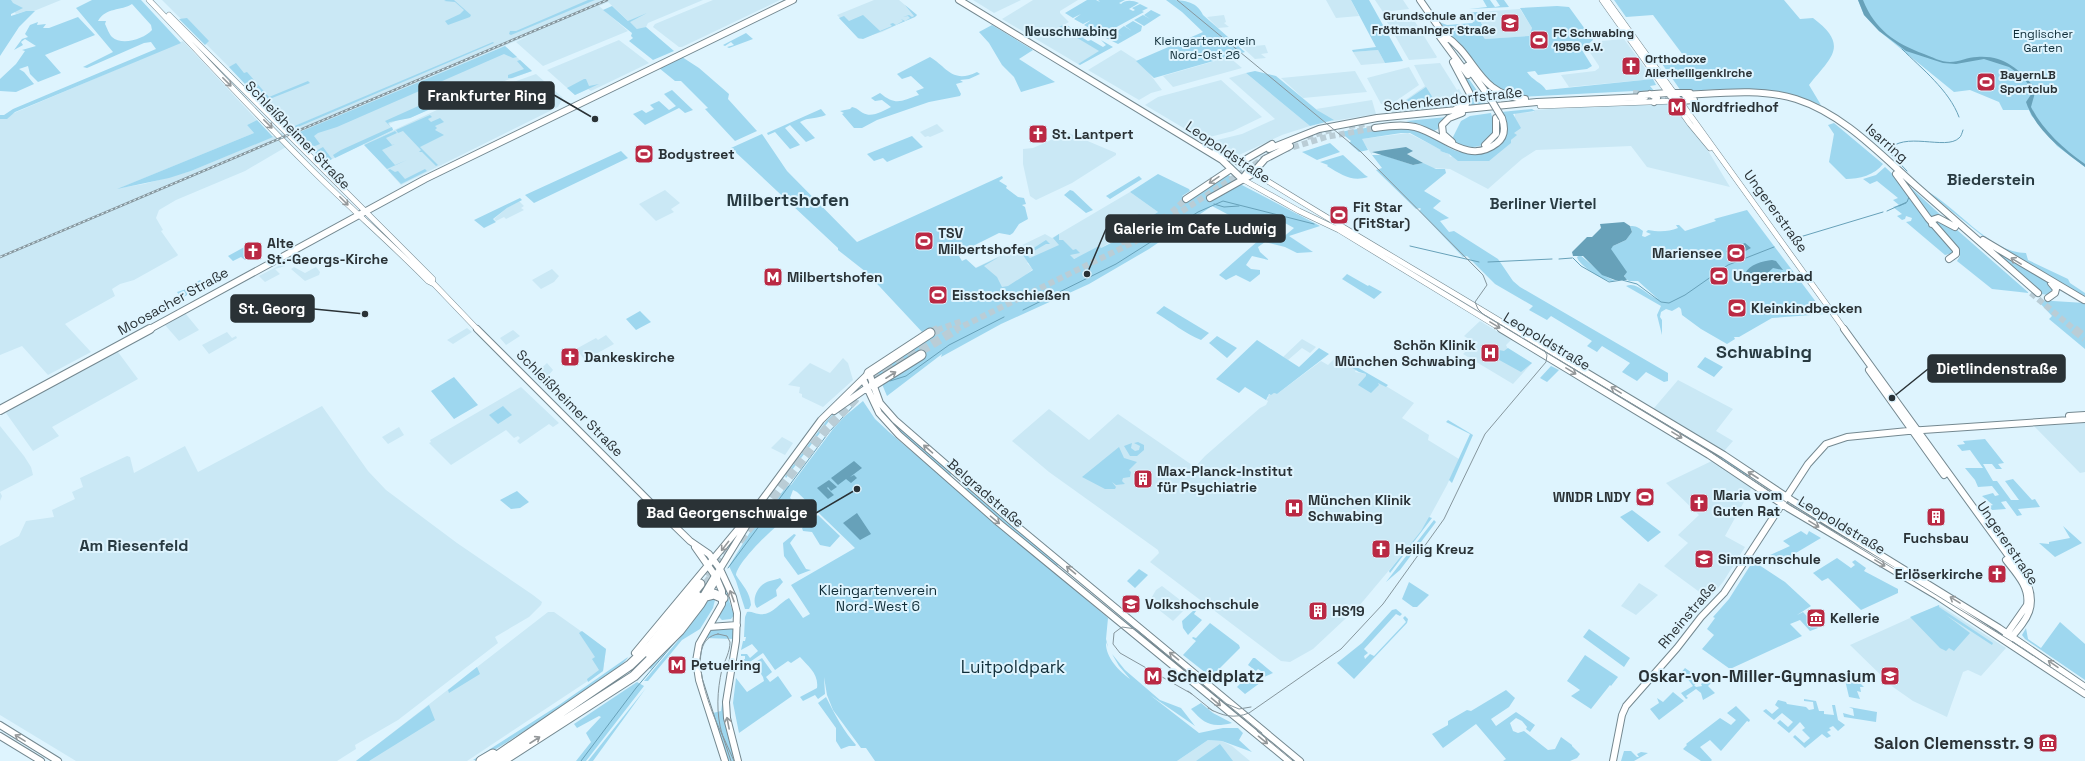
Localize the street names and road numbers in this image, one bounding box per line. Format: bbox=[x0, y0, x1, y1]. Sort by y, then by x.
street label: Schleißheimer Straße bbox=[241, 77, 355, 193]
street label: Schenkendorfstraße bbox=[1383, 83, 1523, 115]
street label: Leopoldstraße bbox=[1182, 117, 1274, 187]
street label: Isarring bbox=[1862, 120, 1912, 166]
street label: Ungererstraße bbox=[1740, 166, 1812, 256]
street label: Moosacher Straße bbox=[114, 263, 232, 339]
street label: Leopoldstraße bbox=[1500, 308, 1594, 374]
street label: Schleißheimer Straße bbox=[513, 346, 627, 460]
street label: Belgradstraße bbox=[944, 455, 1028, 531]
street label: Leopoldstraße bbox=[1795, 492, 1889, 558]
street label: Ungererstraße bbox=[1973, 498, 2043, 588]
street label: Rheinstraße bbox=[1654, 578, 1720, 652]

